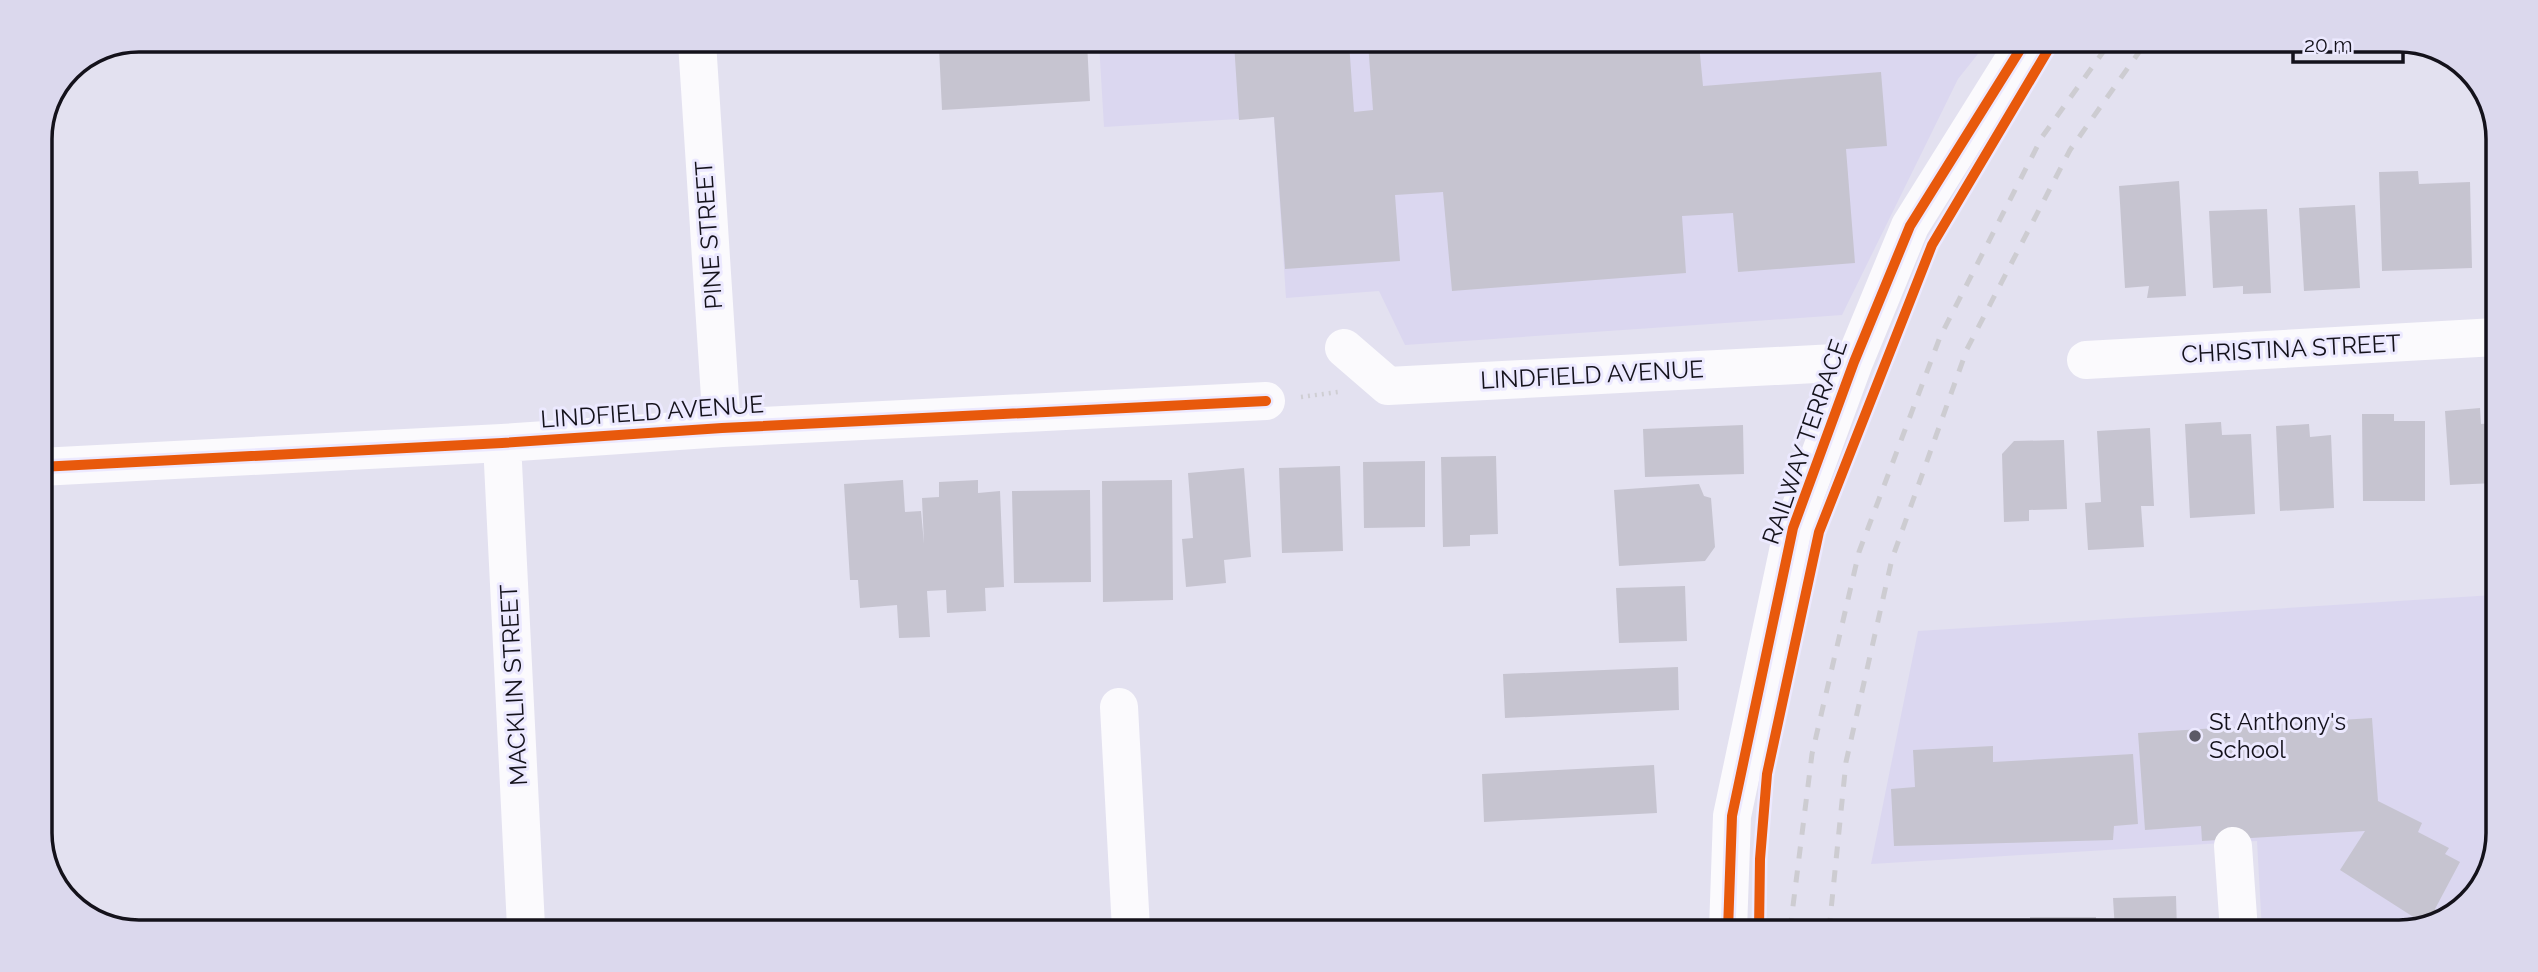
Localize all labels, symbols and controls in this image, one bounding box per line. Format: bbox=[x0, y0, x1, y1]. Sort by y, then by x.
scale bar bbox=[2293, 21, 2403, 65]
text: 20 m bbox=[2304, 32, 2352, 57]
street label: PINE STREET bbox=[689, 159, 728, 310]
street label: CHRISTINA STREET bbox=[2180, 328, 2402, 369]
street label: RAILWAY TERRACE bbox=[1756, 336, 1853, 548]
street label: LINDFIELD AVENUE bbox=[1479, 354, 1705, 395]
street label: LINDFIELD AVENUE bbox=[539, 389, 765, 434]
street label: MACKLIN STREET bbox=[494, 583, 533, 787]
place label: St Anthony's School bbox=[2209, 707, 2346, 764]
marker: St Anthony's School bbox=[2187, 728, 2203, 744]

